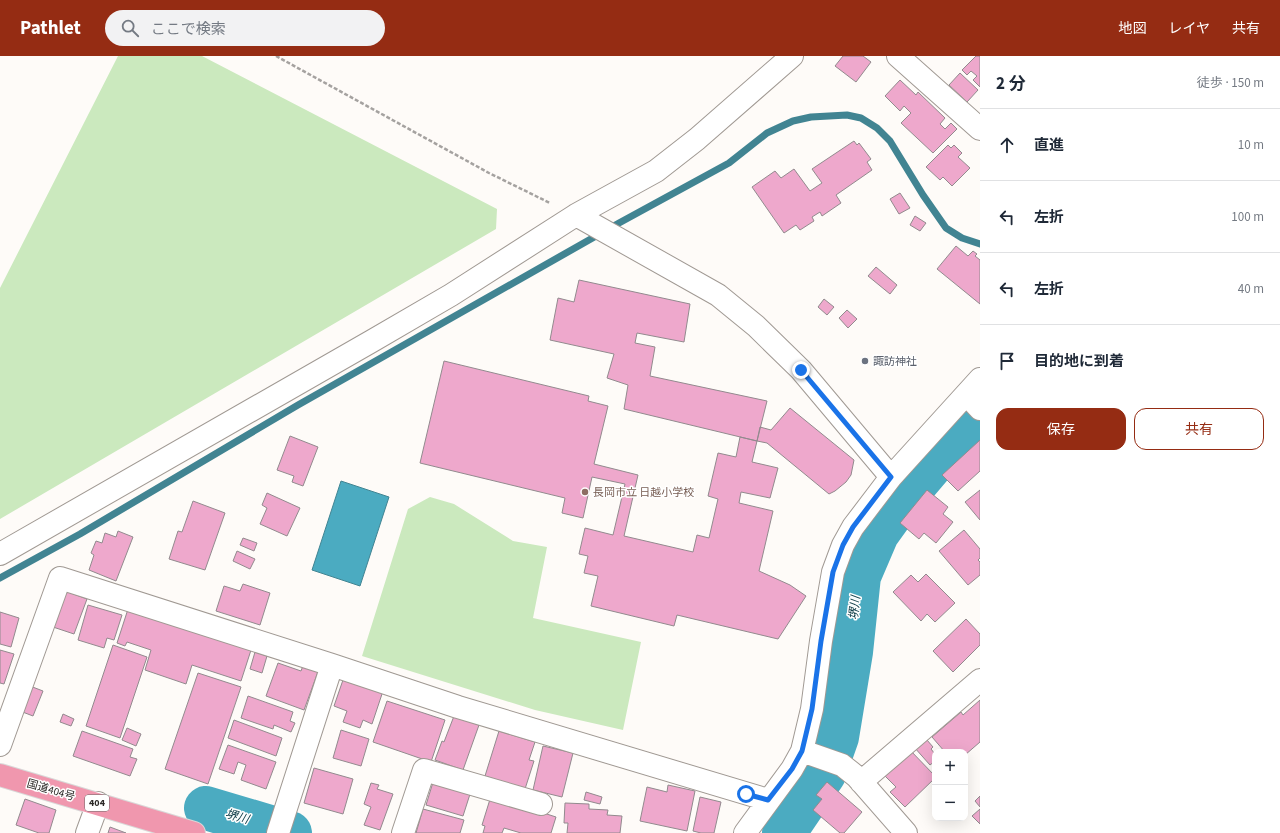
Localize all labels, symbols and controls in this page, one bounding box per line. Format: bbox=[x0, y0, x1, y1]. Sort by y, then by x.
search box bbox=[105, 10, 385, 46]
text: Pathlet bbox=[20, 15, 81, 42]
icon: search bbox=[119, 17, 141, 39]
text: ここで検索 bbox=[151, 19, 226, 40]
text: 地図 bbox=[1118, 19, 1146, 39]
text: レイヤ bbox=[1168, 19, 1210, 39]
text: 共有 bbox=[1232, 19, 1260, 39]
text: 2 分 bbox=[996, 72, 1025, 96]
text: 徒歩 · 150 m bbox=[1197, 74, 1264, 92]
icon: ahead bbox=[996, 134, 1018, 156]
text: 直進 bbox=[1034, 135, 1064, 156]
text: 10 m bbox=[1238, 136, 1264, 154]
icon: left bbox=[996, 206, 1018, 228]
text: 左折 bbox=[1034, 207, 1064, 228]
text: 100 m bbox=[1231, 208, 1264, 226]
icon: left bbox=[996, 278, 1018, 300]
text: 左折 bbox=[1034, 279, 1064, 300]
text: 40 m bbox=[1238, 280, 1264, 298]
icon: arrive bbox=[996, 350, 1018, 372]
text: 目的地に到着 bbox=[1034, 351, 1124, 372]
place label: 諏訪神社 bbox=[873, 354, 917, 369]
marker: 諏訪神社 bbox=[860, 356, 870, 366]
route end bbox=[792, 361, 810, 379]
button: 保存 bbox=[996, 408, 1126, 450]
button: 共有 bbox=[1134, 408, 1264, 450]
place label: 長岡市立 日越小学校 bbox=[593, 485, 694, 500]
marker: 長岡市立 日越小学校 bbox=[580, 487, 590, 497]
water label: 堺川 bbox=[845, 593, 865, 621]
map controls bbox=[932, 749, 968, 821]
button: + bbox=[932, 749, 968, 785]
street label: 国道404号 bbox=[25, 776, 77, 804]
route start bbox=[737, 785, 755, 803]
button: − bbox=[932, 785, 968, 821]
road number: 404 bbox=[85, 795, 109, 811]
water label: 堺川 bbox=[223, 806, 253, 829]

